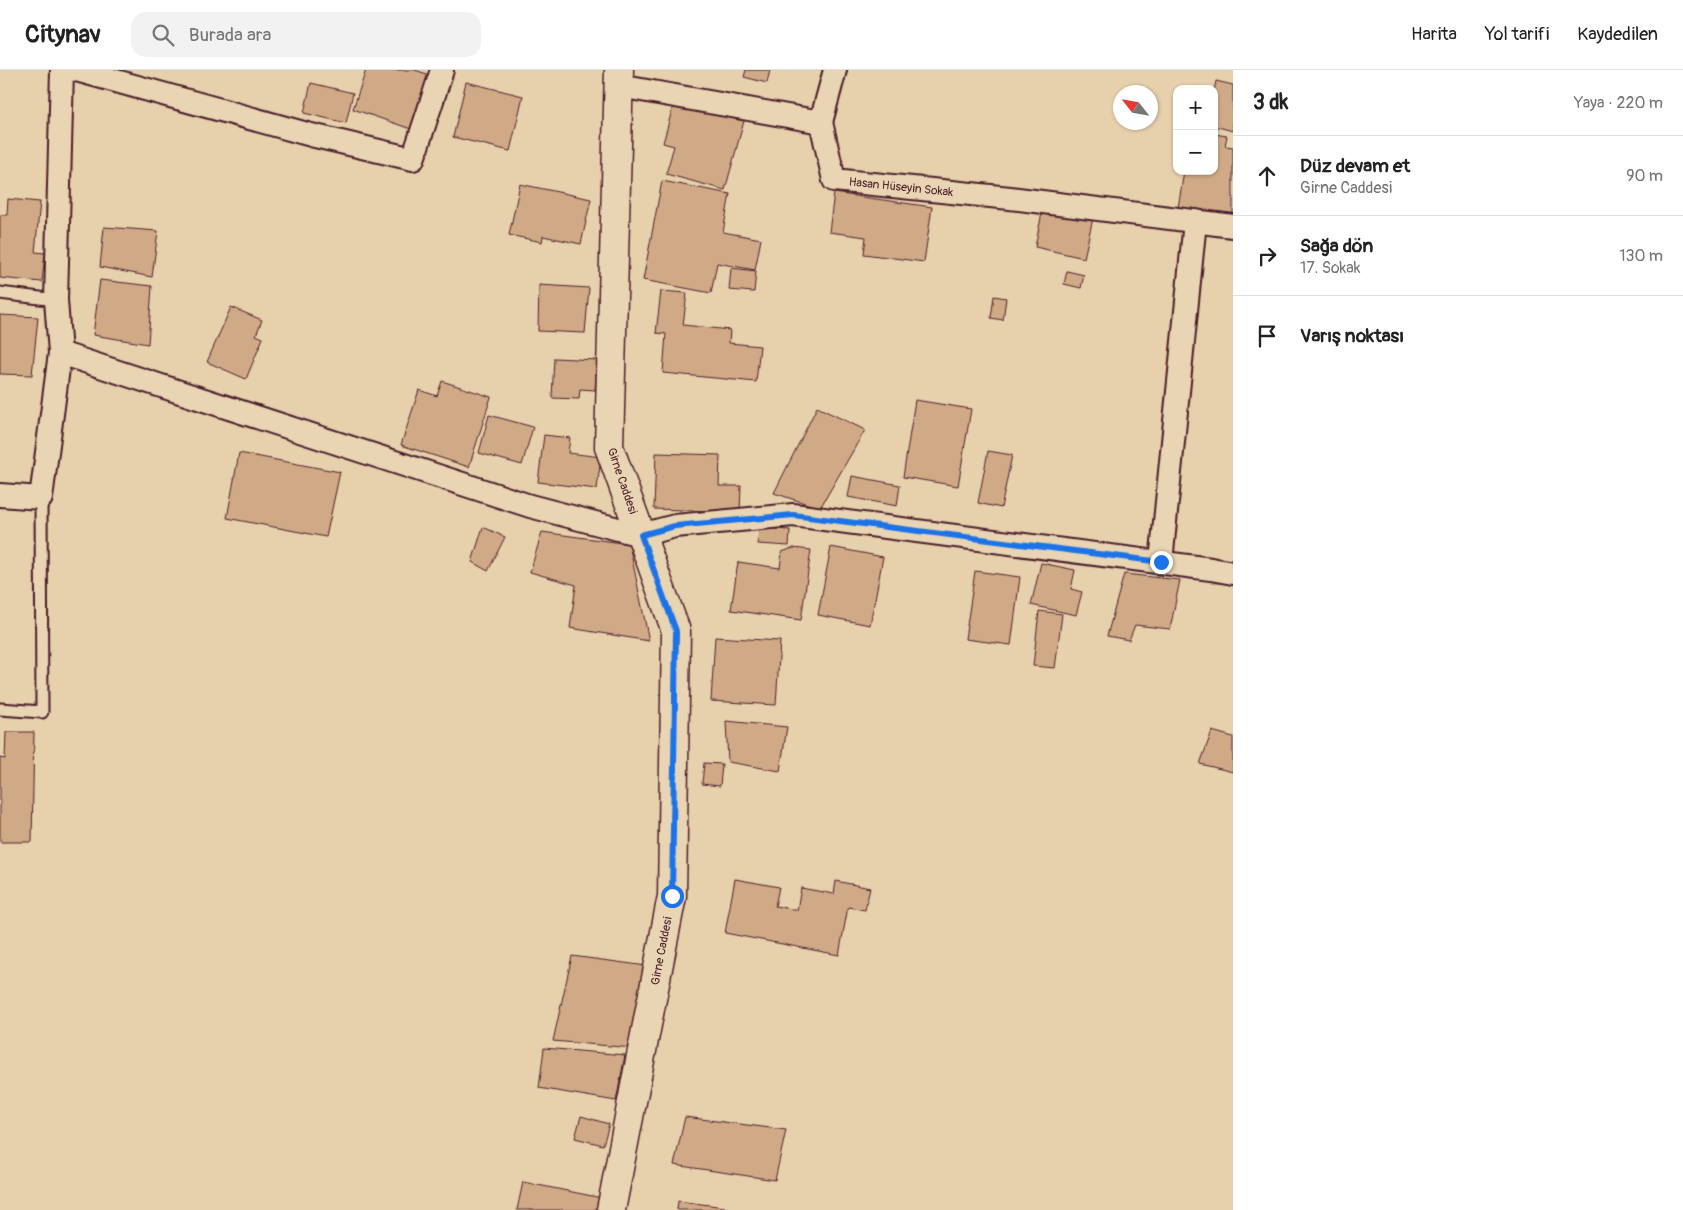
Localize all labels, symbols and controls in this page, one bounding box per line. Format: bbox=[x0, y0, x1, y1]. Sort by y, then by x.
search box bbox=[131, 12, 481, 57]
text: Citynav bbox=[25, 20, 101, 49]
icon: search bbox=[149, 21, 177, 49]
text: Burada ara bbox=[189, 23, 271, 47]
text: Harita bbox=[1411, 23, 1457, 46]
text: Yol tarifi bbox=[1485, 23, 1549, 46]
text: Kaydedilen bbox=[1577, 23, 1658, 46]
north arrow bbox=[1113, 85, 1158, 130]
map controls bbox=[1173, 85, 1218, 175]
button: + bbox=[1173, 85, 1218, 130]
text: 3 dk bbox=[1253, 89, 1288, 116]
text: Yaya · 220 m bbox=[1574, 93, 1663, 113]
button: − bbox=[1173, 130, 1218, 175]
text: Düz devam et bbox=[1300, 154, 1410, 178]
icon: ahead bbox=[1253, 162, 1281, 190]
text: 90 m bbox=[1626, 166, 1663, 186]
street label: Hasan Hüseyin Sokak bbox=[848, 174, 954, 200]
text: Girne Caddesi bbox=[1300, 178, 1392, 198]
text: Sağa dön bbox=[1300, 234, 1373, 258]
icon: right bbox=[1253, 242, 1281, 270]
text: 130 m bbox=[1619, 246, 1663, 266]
text: 17. Sokak bbox=[1300, 258, 1360, 278]
icon: arrive bbox=[1253, 322, 1281, 350]
text: Varış noktası bbox=[1300, 324, 1404, 348]
street label: Girne Caddesi bbox=[604, 446, 640, 516]
route end bbox=[1150, 551, 1173, 574]
route start bbox=[661, 885, 684, 908]
street label: Girne Caddesi bbox=[647, 915, 675, 986]

